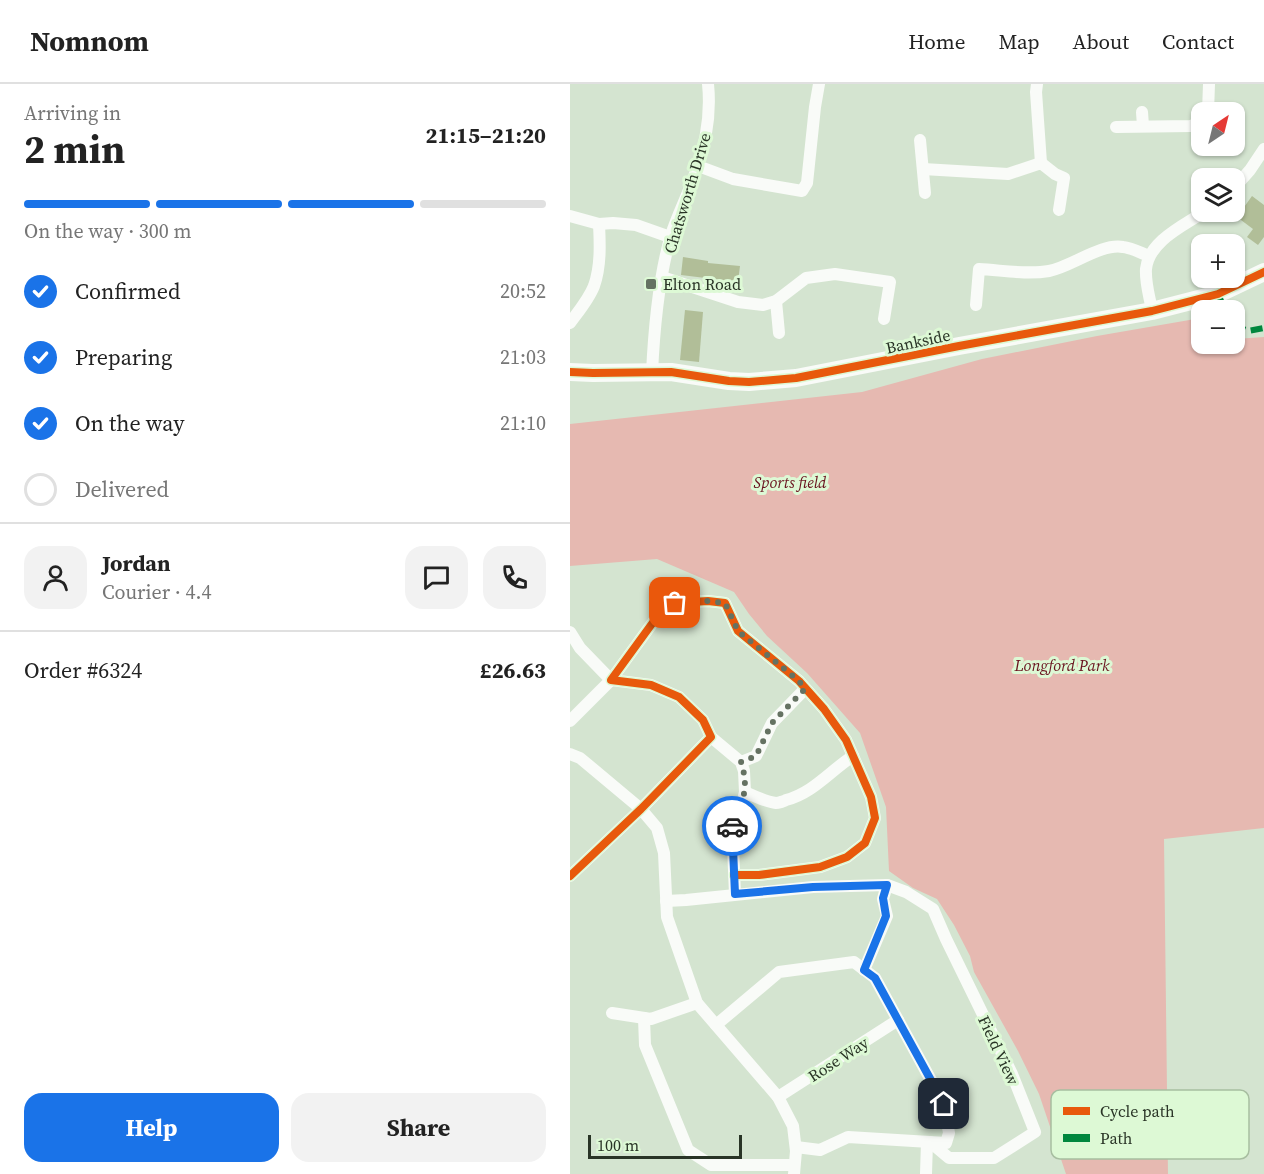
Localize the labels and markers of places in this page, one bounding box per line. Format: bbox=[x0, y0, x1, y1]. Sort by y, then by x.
place label: Elton Road bbox=[663, 273, 741, 295]
marker: Elton Road bbox=[644, 277, 658, 291]
pin bbox=[649, 577, 700, 628]
pin bbox=[918, 1078, 969, 1129]

